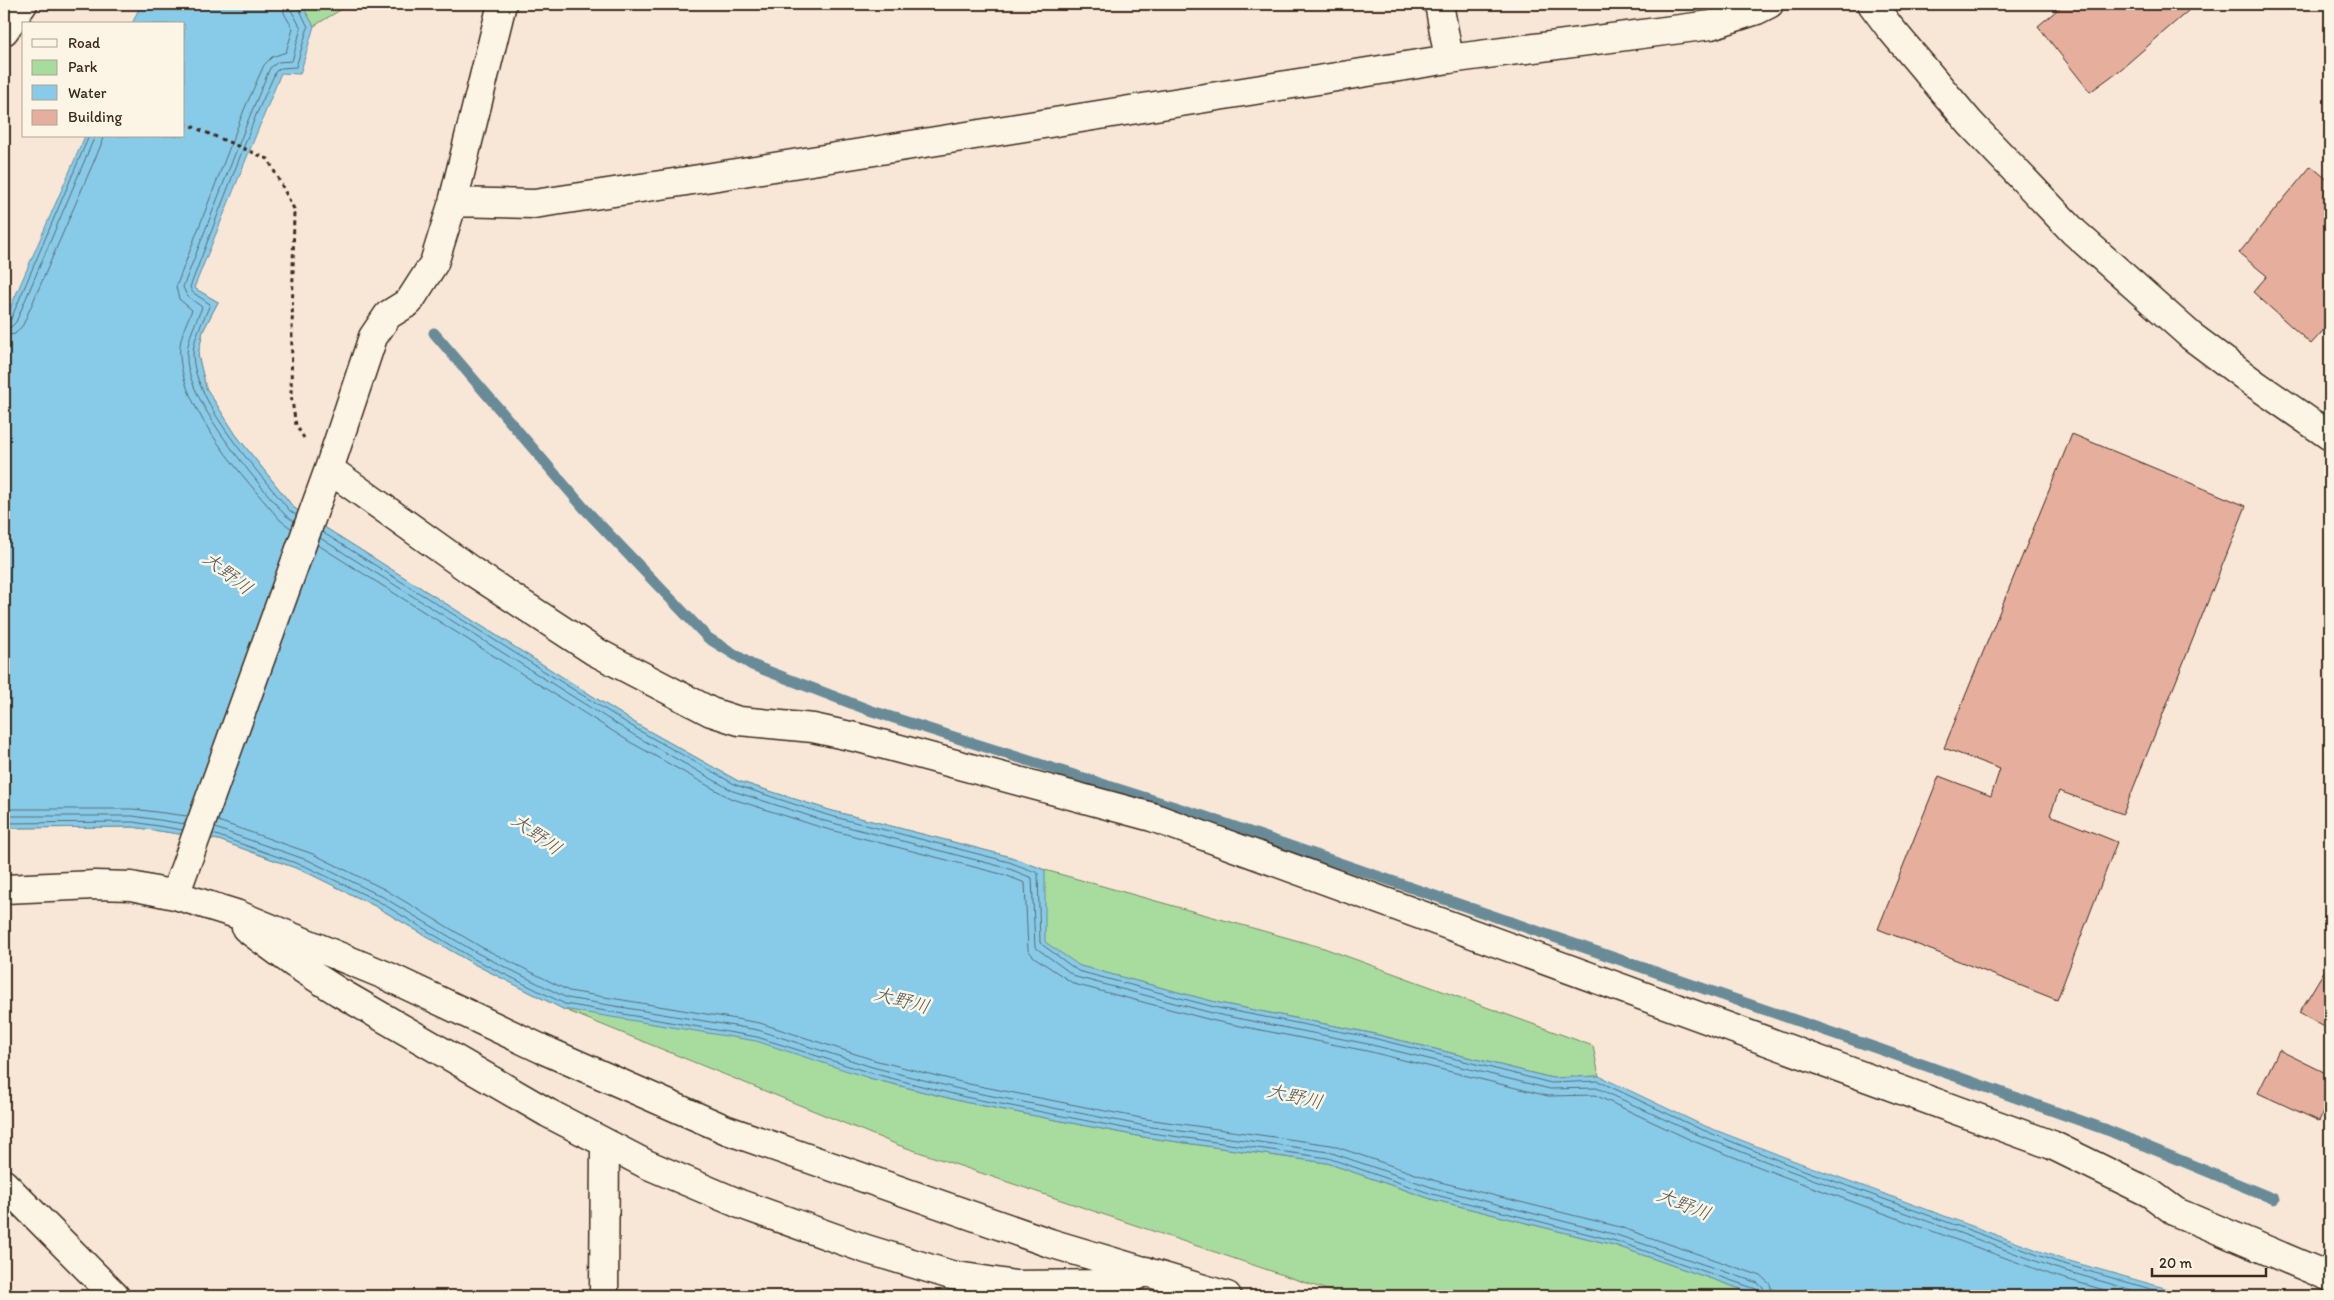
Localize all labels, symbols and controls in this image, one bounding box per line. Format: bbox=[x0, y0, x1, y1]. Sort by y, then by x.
legend bbox=[22, 22, 185, 138]
text: Road bbox=[68, 34, 101, 52]
text: Park bbox=[68, 58, 98, 76]
text: Water bbox=[68, 84, 107, 102]
text: Building bbox=[68, 108, 122, 126]
water label: 大野川 bbox=[198, 546, 258, 600]
water label: 大野川 bbox=[507, 808, 567, 860]
water label: 大野川 bbox=[871, 982, 933, 1018]
water label: 大野川 bbox=[1265, 1078, 1325, 1114]
water label: 大野川 bbox=[1653, 1183, 1715, 1225]
scale bar bbox=[2152, 1245, 2265, 1277]
text: 20 m bbox=[2159, 1254, 2193, 1272]

